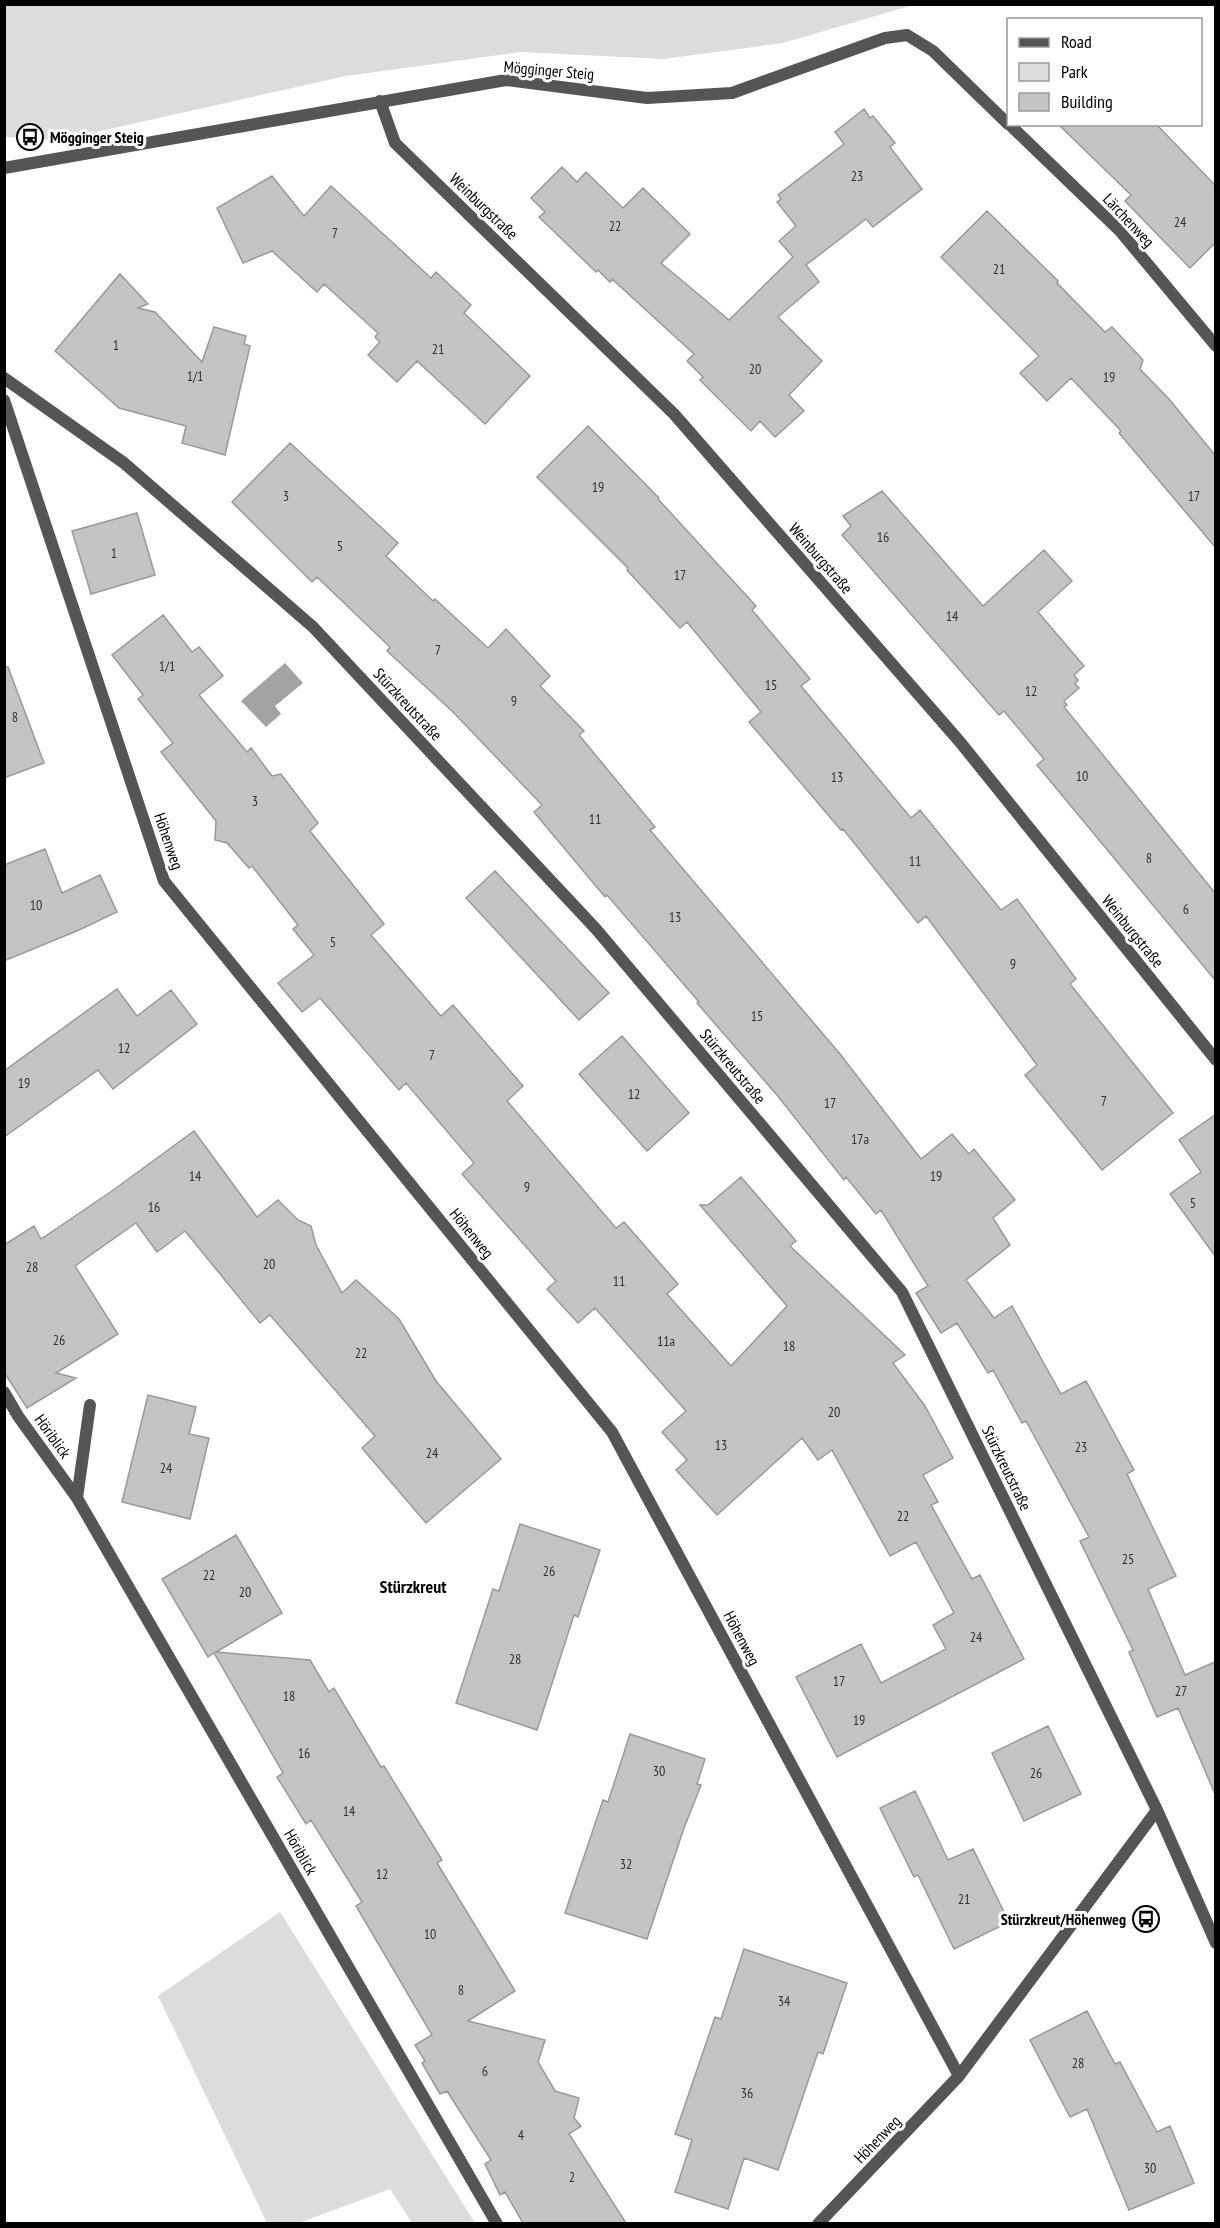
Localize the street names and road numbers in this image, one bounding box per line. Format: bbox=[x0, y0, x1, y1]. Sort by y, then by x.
street label: Mögginger Steig bbox=[503, 56, 595, 84]
street label: Weinburgstraße bbox=[446, 168, 522, 244]
street label: Lärchenweg bbox=[1099, 189, 1159, 251]
street label: Weinburgstraße bbox=[785, 518, 857, 598]
street label: Stürzkreutstraße bbox=[369, 664, 447, 744]
street label: Höhenweg bbox=[150, 810, 188, 872]
street label: Weinburgstraße bbox=[1098, 891, 1168, 971]
street label: Stürzkreutstraße bbox=[696, 1024, 770, 1108]
street label: Höhenweg bbox=[446, 1204, 498, 1262]
street label: Höriblick bbox=[30, 1410, 76, 1462]
street label: Stürzkreutstraße bbox=[978, 1422, 1036, 1514]
street label: Höhenweg bbox=[719, 1607, 765, 1669]
street label: Höriblick bbox=[280, 1826, 322, 1879]
street label: Höhenweg bbox=[849, 2111, 905, 2167]

